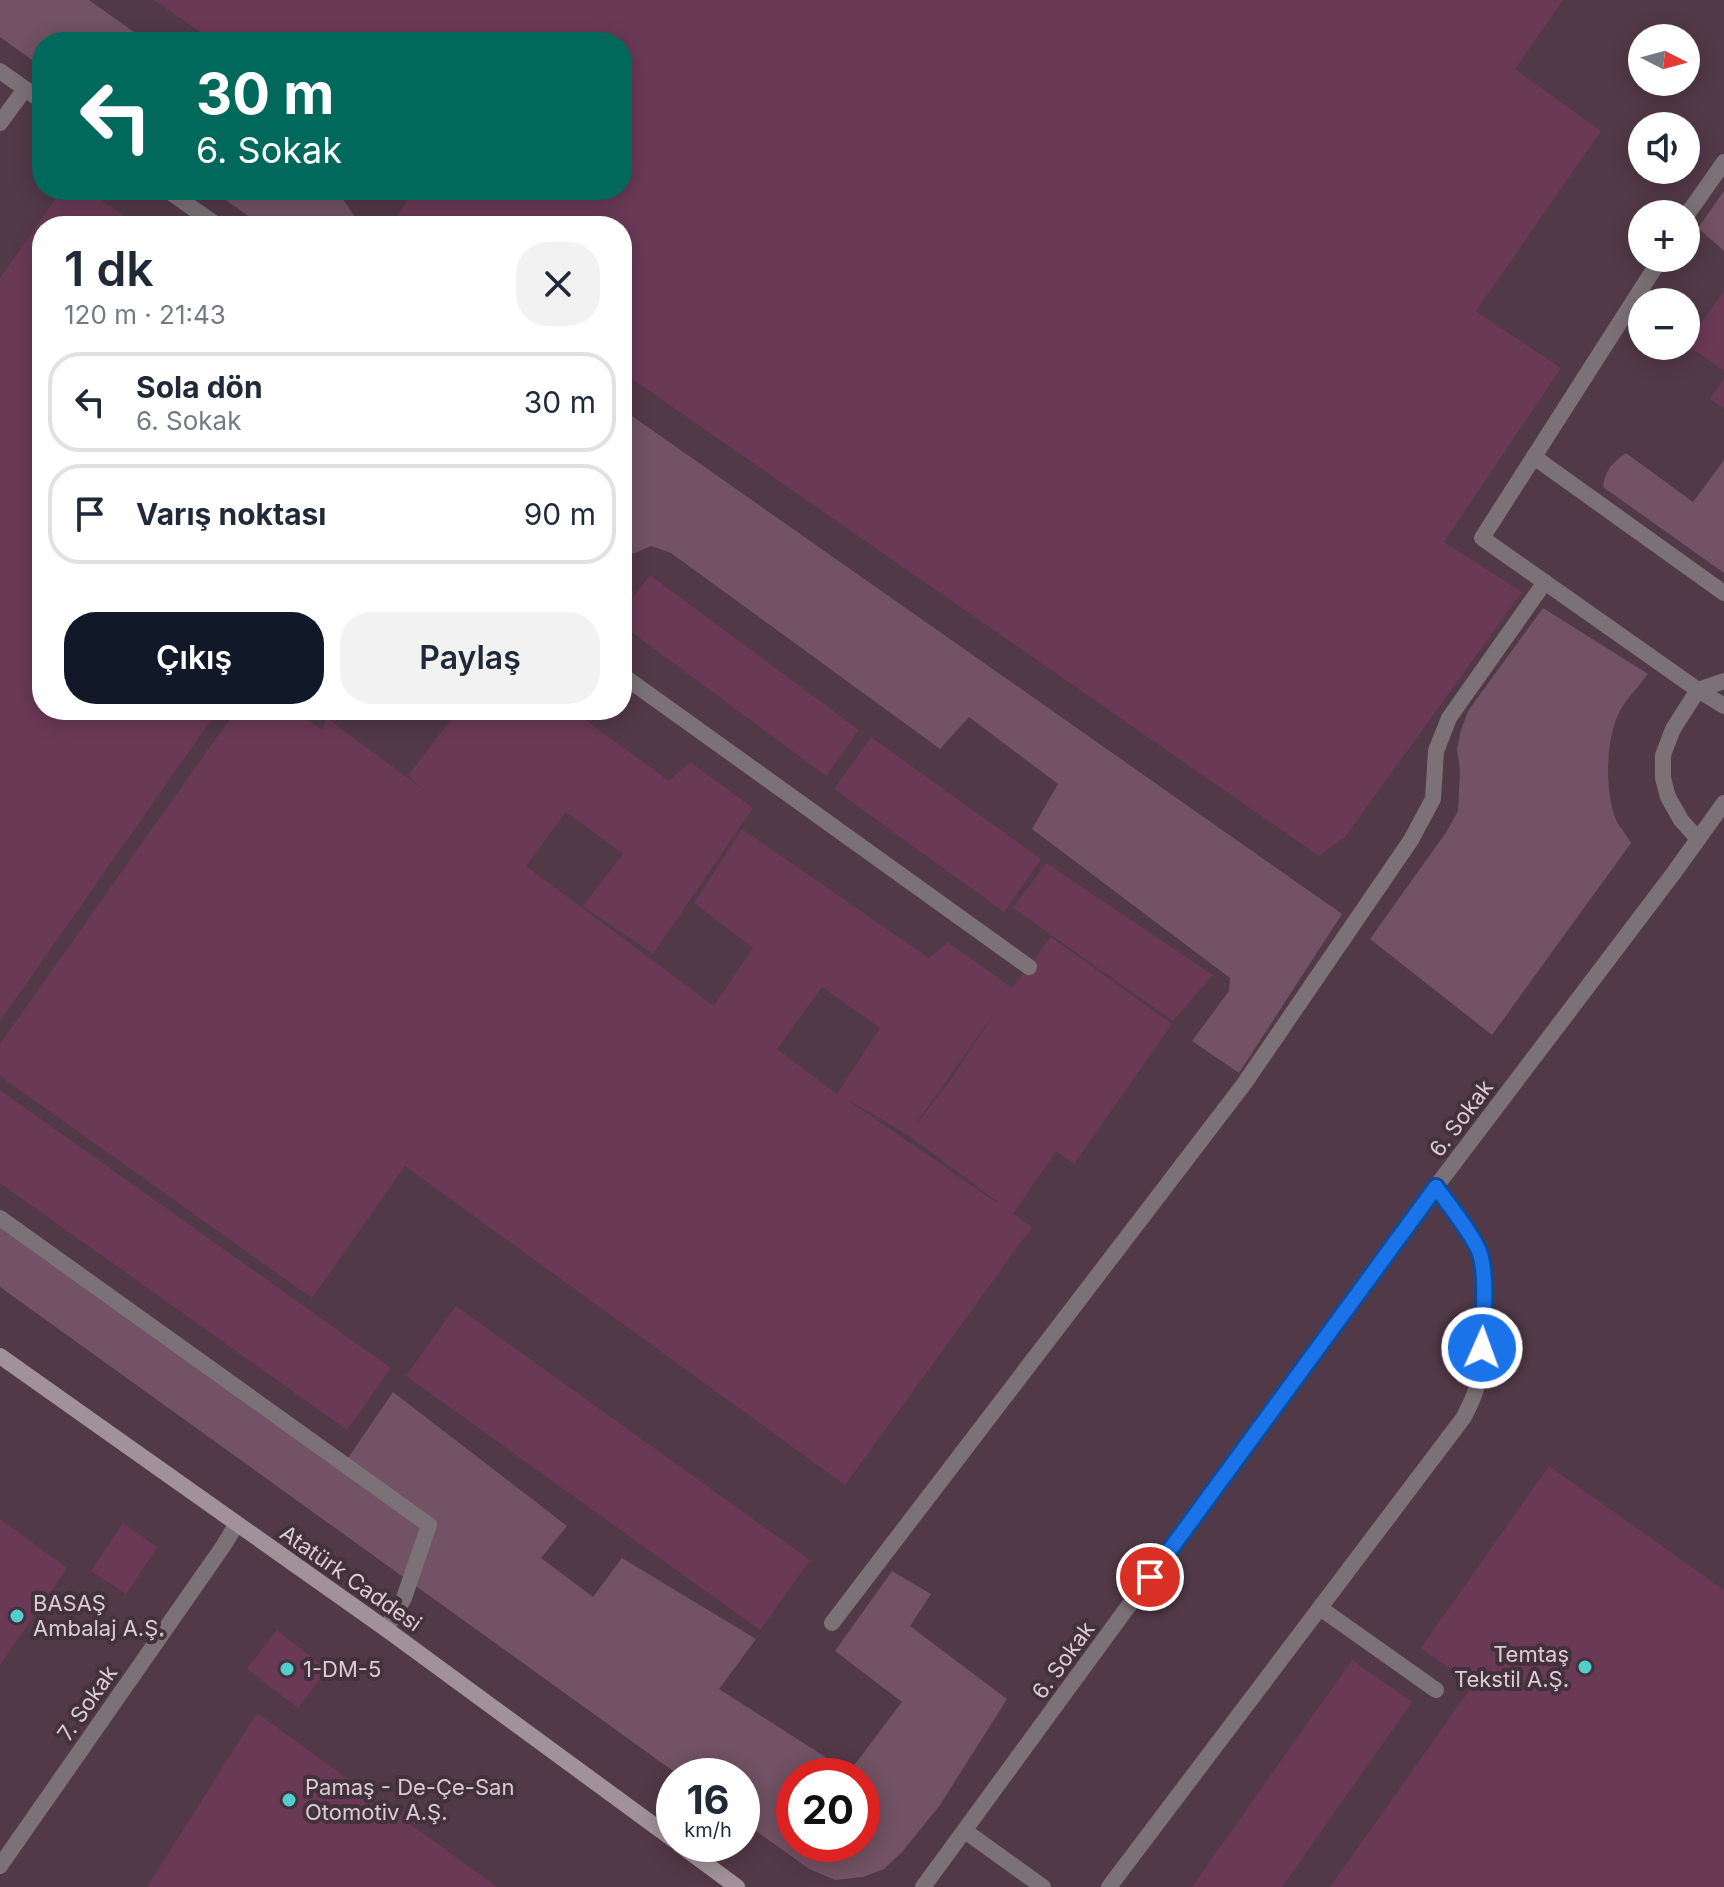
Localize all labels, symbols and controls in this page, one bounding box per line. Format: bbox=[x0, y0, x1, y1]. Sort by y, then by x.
north arrow bbox=[1628, 24, 1700, 96]
map controls bbox=[1628, 24, 1700, 360]
text: 30 m bbox=[196, 60, 334, 128]
icon: left bbox=[64, 64, 168, 168]
button: sound bbox=[1628, 112, 1700, 184]
text: 6. Sokak bbox=[196, 128, 342, 172]
button: + bbox=[1628, 200, 1700, 272]
text: 1 dk bbox=[64, 239, 154, 298]
button: close bbox=[516, 242, 600, 326]
button: − bbox=[1628, 288, 1700, 360]
text: 120 m · 21:43 bbox=[64, 299, 226, 330]
text: Sola dön bbox=[136, 369, 263, 405]
icon: left bbox=[68, 380, 112, 424]
text: 30 m bbox=[524, 384, 596, 420]
text: 6. Sokak bbox=[136, 405, 241, 436]
icon: arrive bbox=[68, 492, 112, 536]
text: Varış noktası bbox=[136, 496, 326, 532]
text: 90 m bbox=[524, 496, 596, 532]
button: Çıkış bbox=[64, 612, 324, 704]
button: Paylaş bbox=[340, 612, 600, 704]
street label: 6. Sokak bbox=[1424, 1075, 1498, 1161]
position arrow bbox=[1440, 1306, 1524, 1390]
street label: Atatürk Caddesi bbox=[275, 1520, 427, 1636]
pin bbox=[1116, 1543, 1184, 1611]
icon: arrive bbox=[1128, 1555, 1172, 1599]
place label: BASAŞ Ambalaj A.Ş. bbox=[33, 1590, 165, 1641]
marker: BASAŞ Ambalaj A.Ş. bbox=[8, 1607, 26, 1625]
street label: 6. Sokak bbox=[1026, 1616, 1100, 1704]
place label: Temtaş Tekstil A.Ş. bbox=[1454, 1641, 1569, 1692]
place label: 1-DM-5 bbox=[303, 1656, 381, 1682]
marker: Temtaş Tekstil A.Ş. bbox=[1576, 1658, 1594, 1676]
street label: 7. Sokak bbox=[52, 1660, 122, 1746]
marker: 1-DM-5 bbox=[278, 1660, 296, 1678]
speed limit sign: 20 bbox=[776, 1758, 880, 1862]
place label: Pamaş - De-Çe-San Otomotiv A.Ş. bbox=[305, 1774, 514, 1825]
text: 16 bbox=[686, 1775, 730, 1824]
marker: Pamaş - De-Çe-San Otomotiv A.Ş. bbox=[280, 1791, 298, 1809]
text: km/h bbox=[684, 1818, 732, 1842]

